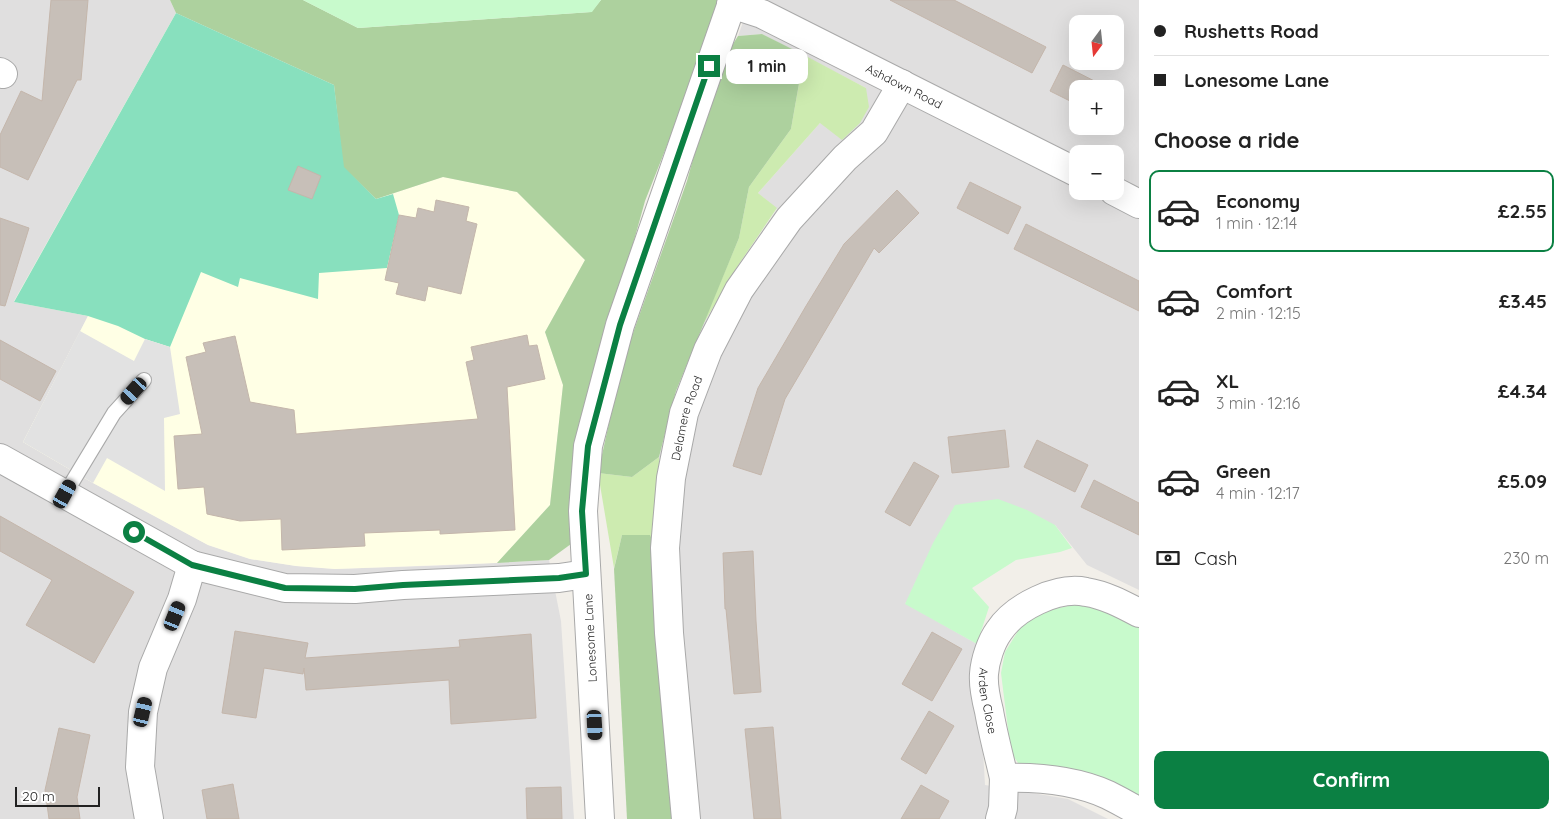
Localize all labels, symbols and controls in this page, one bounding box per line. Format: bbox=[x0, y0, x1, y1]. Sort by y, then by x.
north arrow bbox=[1069, 15, 1124, 70]
map controls bbox=[1069, 15, 1124, 200]
text: Rushetts Road bbox=[1184, 19, 1319, 43]
callout: 1 min bbox=[726, 48, 809, 84]
route end bbox=[698, 55, 720, 77]
text: 1 min bbox=[748, 56, 786, 76]
street label: Ashdown Road bbox=[864, 60, 945, 111]
text: Lonesome Lane bbox=[1184, 68, 1329, 92]
button: + bbox=[1069, 80, 1124, 135]
text: Choose a ride bbox=[1154, 126, 1299, 154]
button: − bbox=[1069, 145, 1124, 200]
icon: car bbox=[1156, 189, 1201, 234]
text: Economy bbox=[1216, 189, 1300, 213]
text: £2.55 bbox=[1498, 199, 1547, 223]
text: 1 min · 12:14 bbox=[1216, 213, 1297, 233]
icon: car bbox=[1156, 279, 1201, 324]
text: Comfort bbox=[1216, 279, 1293, 303]
text: £3.45 bbox=[1499, 289, 1547, 313]
text: 2 min · 12:15 bbox=[1216, 303, 1301, 323]
icon: car bbox=[1156, 369, 1201, 414]
text: XL bbox=[1216, 369, 1239, 393]
street label: Delamere Road bbox=[667, 374, 705, 462]
car bbox=[118, 375, 149, 407]
text: £4.34 bbox=[1498, 379, 1547, 403]
text: 3 min · 12:16 bbox=[1216, 393, 1300, 413]
icon: car bbox=[1156, 459, 1201, 504]
text: Green bbox=[1216, 459, 1271, 483]
text: £5.09 bbox=[1498, 469, 1547, 493]
car bbox=[51, 477, 78, 511]
text: 4 min · 12:17 bbox=[1216, 483, 1300, 503]
route start bbox=[123, 521, 145, 543]
icon: cash bbox=[1154, 544, 1182, 572]
text: Cash bbox=[1194, 546, 1238, 570]
text: 230 m bbox=[1503, 548, 1549, 568]
street label: Lonesome Lane bbox=[580, 593, 600, 683]
car bbox=[162, 599, 187, 633]
street label: Arden Close bbox=[976, 667, 1001, 735]
car bbox=[132, 696, 153, 728]
car bbox=[586, 710, 603, 740]
button: Confirm bbox=[1154, 751, 1549, 809]
scale bar bbox=[15, 784, 100, 807]
text: 20 m bbox=[22, 787, 55, 805]

